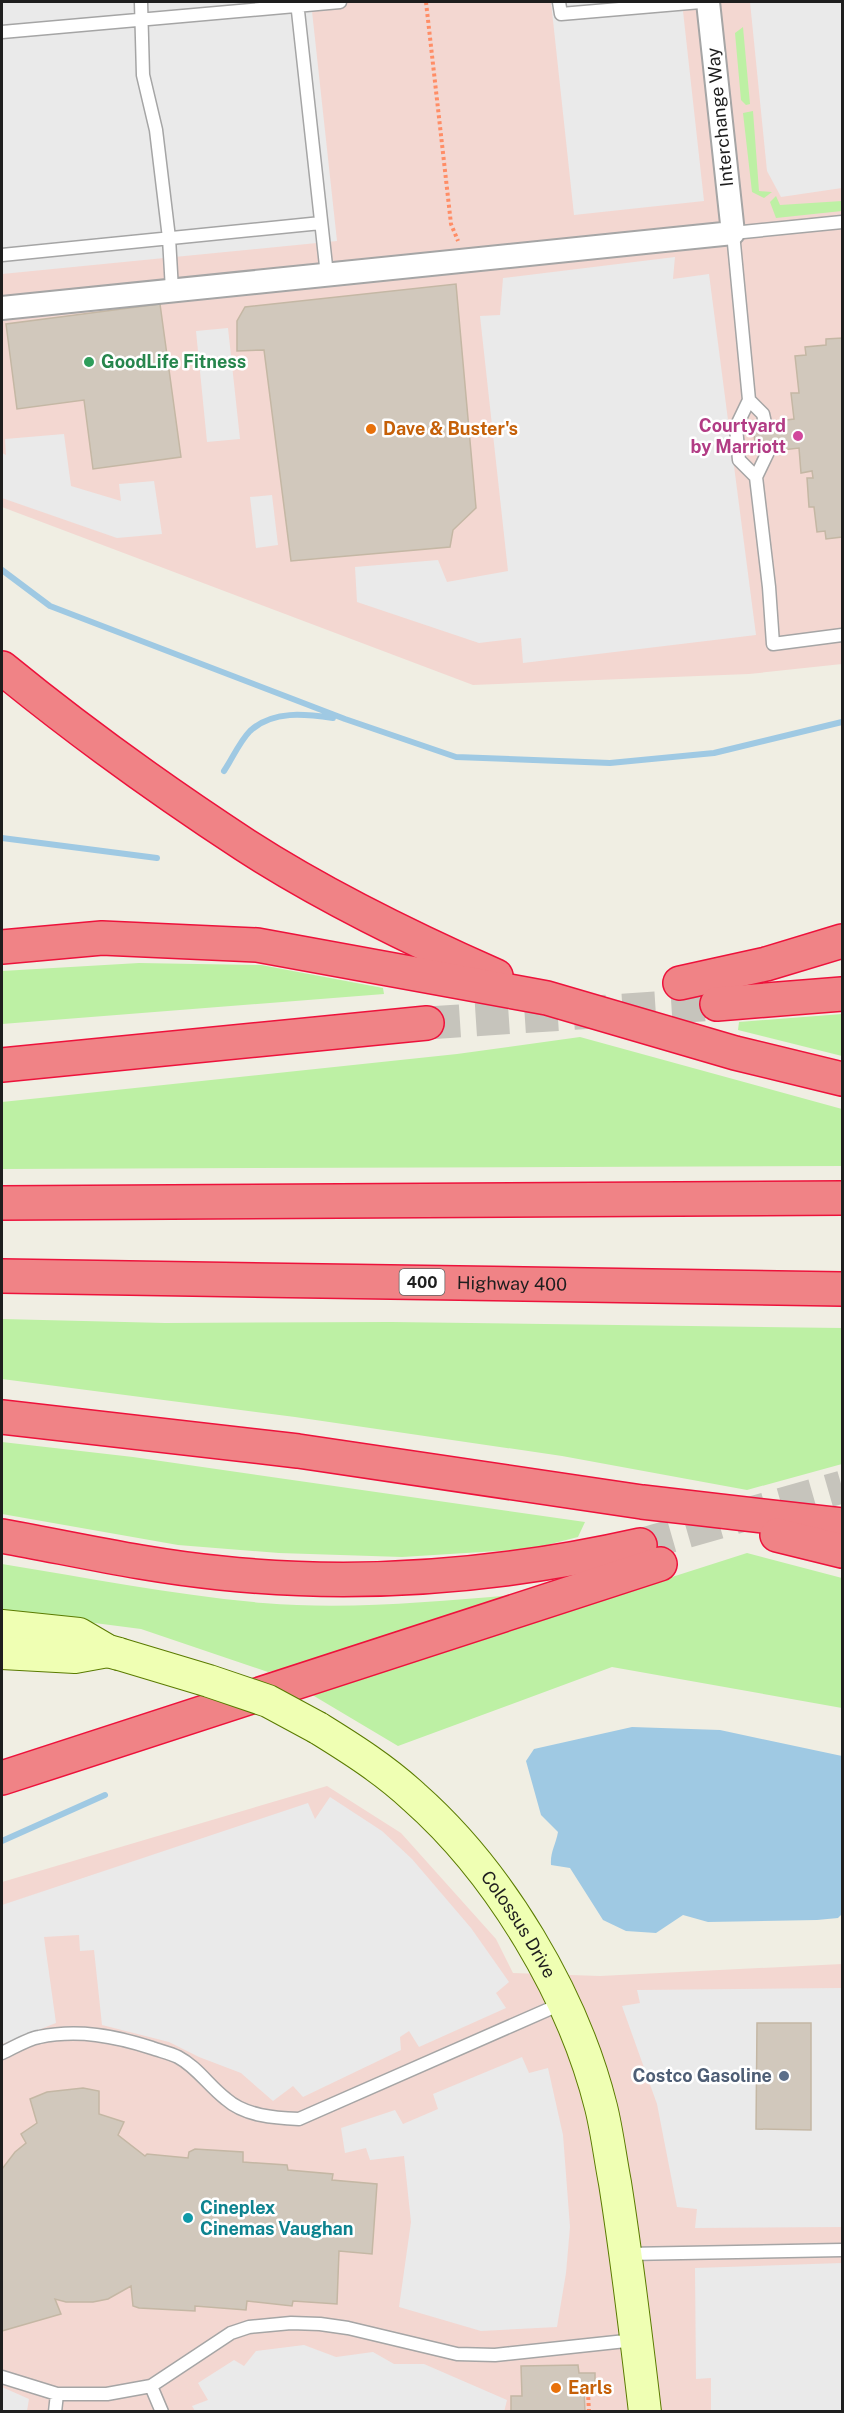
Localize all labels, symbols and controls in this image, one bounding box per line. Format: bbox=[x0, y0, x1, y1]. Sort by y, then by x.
street label: Interchange Way bbox=[702, 46, 737, 188]
place label: GoodLife Fitness bbox=[101, 351, 246, 372]
marker: GoodLife Fitness bbox=[82, 355, 96, 369]
place label: Courtyard by Marriott bbox=[690, 415, 786, 457]
place label: Dave & Buster's bbox=[383, 418, 518, 439]
marker: Dave & Buster's bbox=[364, 422, 378, 436]
marker: Courtyard by Marriott bbox=[791, 429, 805, 443]
road number: 400 bbox=[400, 1269, 444, 1295]
street label: Highway 400 bbox=[457, 1272, 567, 1295]
street label: Colossus Drive bbox=[477, 1867, 560, 1981]
place label: Costco Gasoline bbox=[633, 2065, 772, 2086]
marker: Costco Gasoline bbox=[777, 2069, 791, 2083]
place label: Cineplex Cinemas Vaughan bbox=[200, 2197, 354, 2239]
marker: Cineplex Cinemas Vaughan bbox=[181, 2211, 195, 2225]
place label: Earls bbox=[568, 2377, 612, 2398]
marker: Earls bbox=[549, 2381, 563, 2395]

